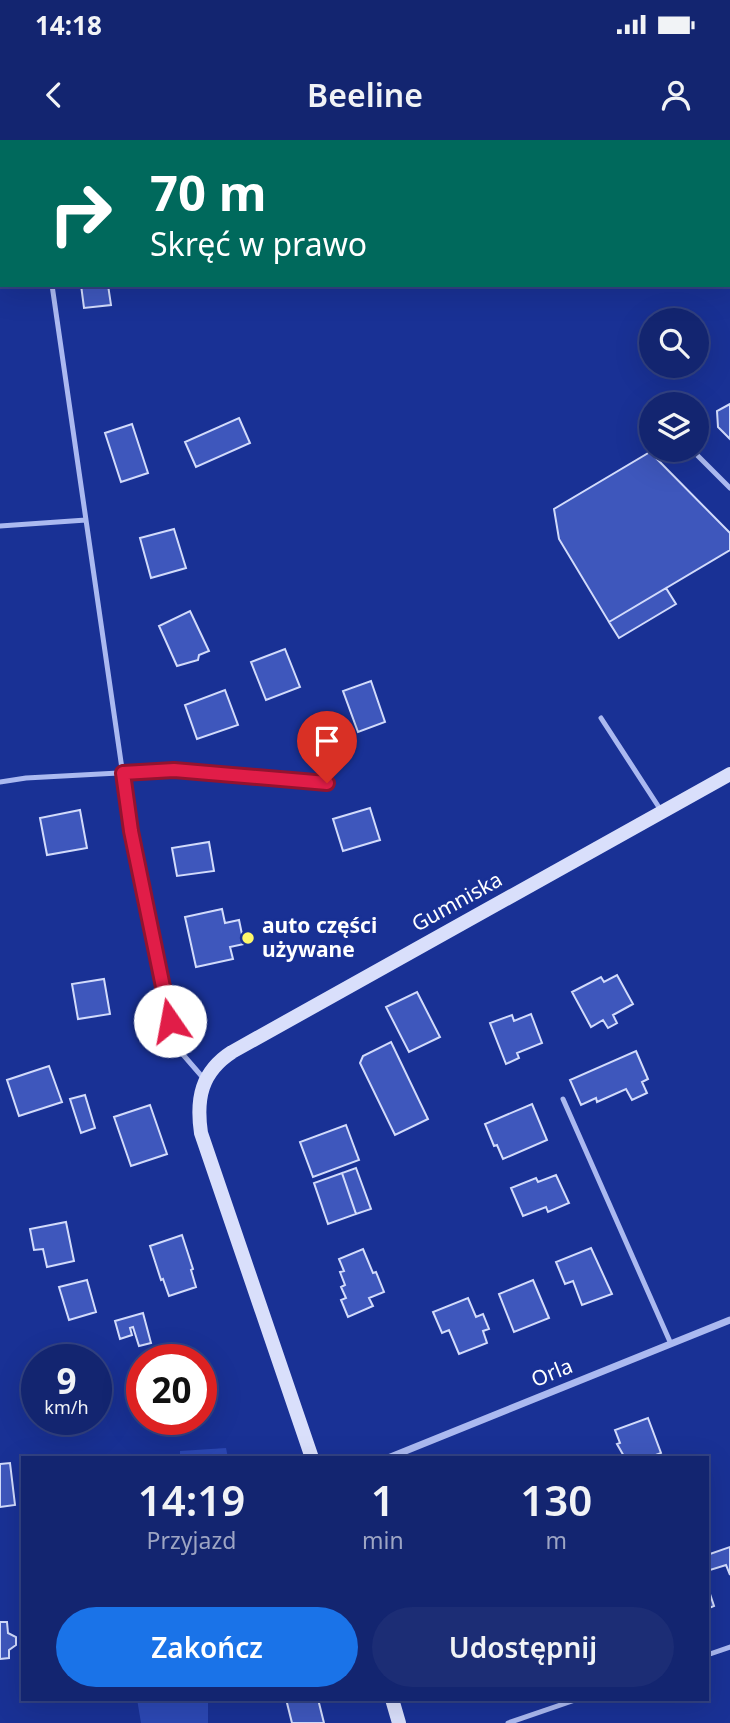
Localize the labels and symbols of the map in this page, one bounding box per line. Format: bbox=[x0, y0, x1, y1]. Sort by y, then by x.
pin bbox=[297, 711, 357, 783]
street label: Gumniska bbox=[406, 865, 507, 937]
place label: auto części używane bbox=[262, 911, 377, 963]
marker: auto części używane bbox=[240, 930, 256, 946]
position arrow bbox=[133, 984, 207, 1058]
speed limit sign: 20 bbox=[126, 1344, 217, 1435]
street label: Orla bbox=[527, 1351, 576, 1393]

